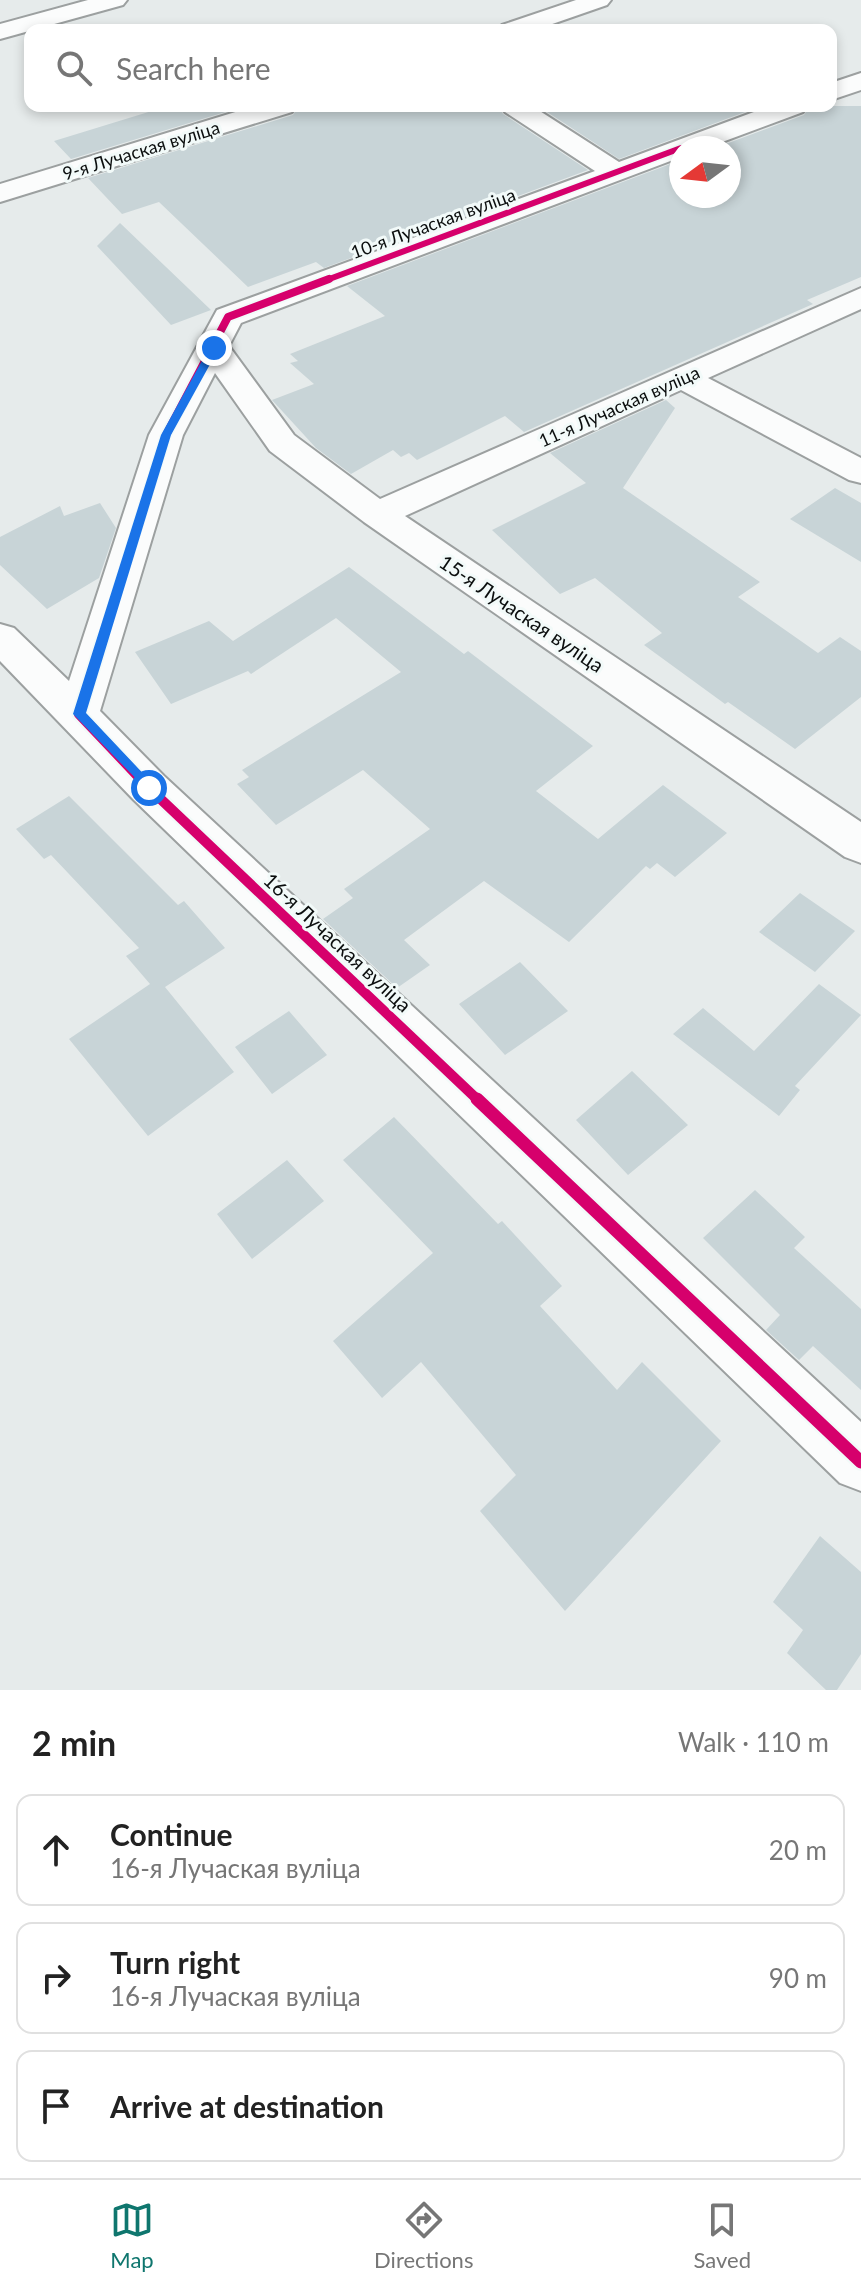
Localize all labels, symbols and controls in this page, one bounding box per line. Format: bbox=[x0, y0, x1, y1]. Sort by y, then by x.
search box bbox=[24, 24, 837, 112]
icon: search bbox=[52, 46, 96, 90]
text: Search here bbox=[116, 50, 271, 86]
street label: 9-я Лучаская вуліца bbox=[60, 116, 222, 184]
north arrow bbox=[669, 136, 741, 208]
street label: 10-я Лучаская вуліца bbox=[348, 183, 518, 263]
route end bbox=[196, 330, 232, 366]
street label: 11-я Лучаская вуліца bbox=[535, 361, 703, 451]
street label: 15-я Лучаская вуліца bbox=[435, 549, 609, 677]
route start bbox=[131, 770, 167, 806]
street label: 16-я Лучаская вуліца bbox=[259, 867, 417, 1017]
text: 2 min bbox=[32, 1722, 116, 1763]
text: Walk · 110 m bbox=[678, 1726, 829, 1758]
text: Continue bbox=[110, 1816, 233, 1852]
icon: ahead bbox=[34, 1828, 78, 1872]
text: 20 m bbox=[769, 1834, 827, 1866]
text: 16-я Лучаская вуліца bbox=[110, 1852, 361, 1884]
text: Turn right bbox=[110, 1944, 240, 1980]
icon: right bbox=[34, 1956, 78, 2000]
text: 90 m bbox=[769, 1962, 827, 1994]
text: 16-я Лучаская вуліца bbox=[110, 1980, 361, 2012]
icon: arrive bbox=[34, 2084, 78, 2128]
text: Arrive at destination bbox=[110, 2088, 384, 2124]
tab: Map bbox=[110, 2198, 154, 2273]
tab: Directions bbox=[374, 2198, 473, 2273]
tab: Saved bbox=[693, 2198, 751, 2273]

